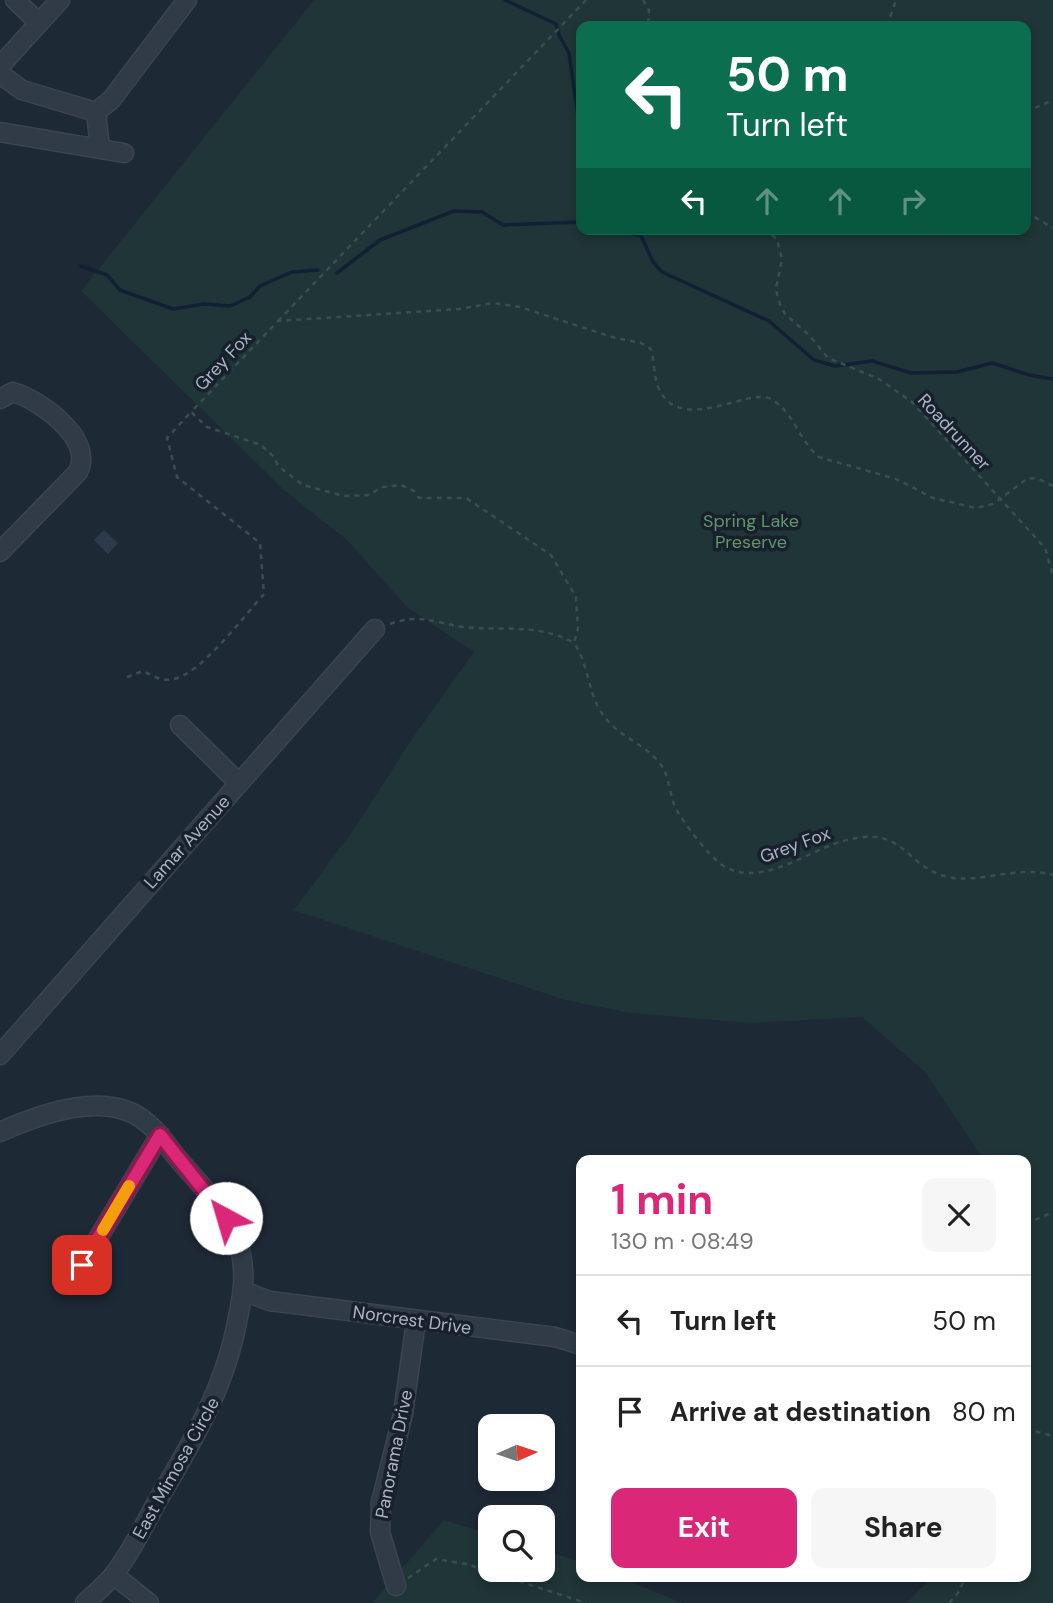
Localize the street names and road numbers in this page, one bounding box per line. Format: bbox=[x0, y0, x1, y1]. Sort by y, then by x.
street label: Grey Fox bbox=[189, 326, 257, 396]
street label: Roadrunner bbox=[912, 389, 996, 476]
street label: Lamar Avenue bbox=[139, 790, 235, 894]
street label: Grey Fox bbox=[757, 821, 834, 869]
street label: Norcrest Drive bbox=[351, 1300, 473, 1340]
street label: Panorama Drive bbox=[370, 1388, 418, 1520]
street label: East Mimosa Circle bbox=[127, 1393, 225, 1543]

